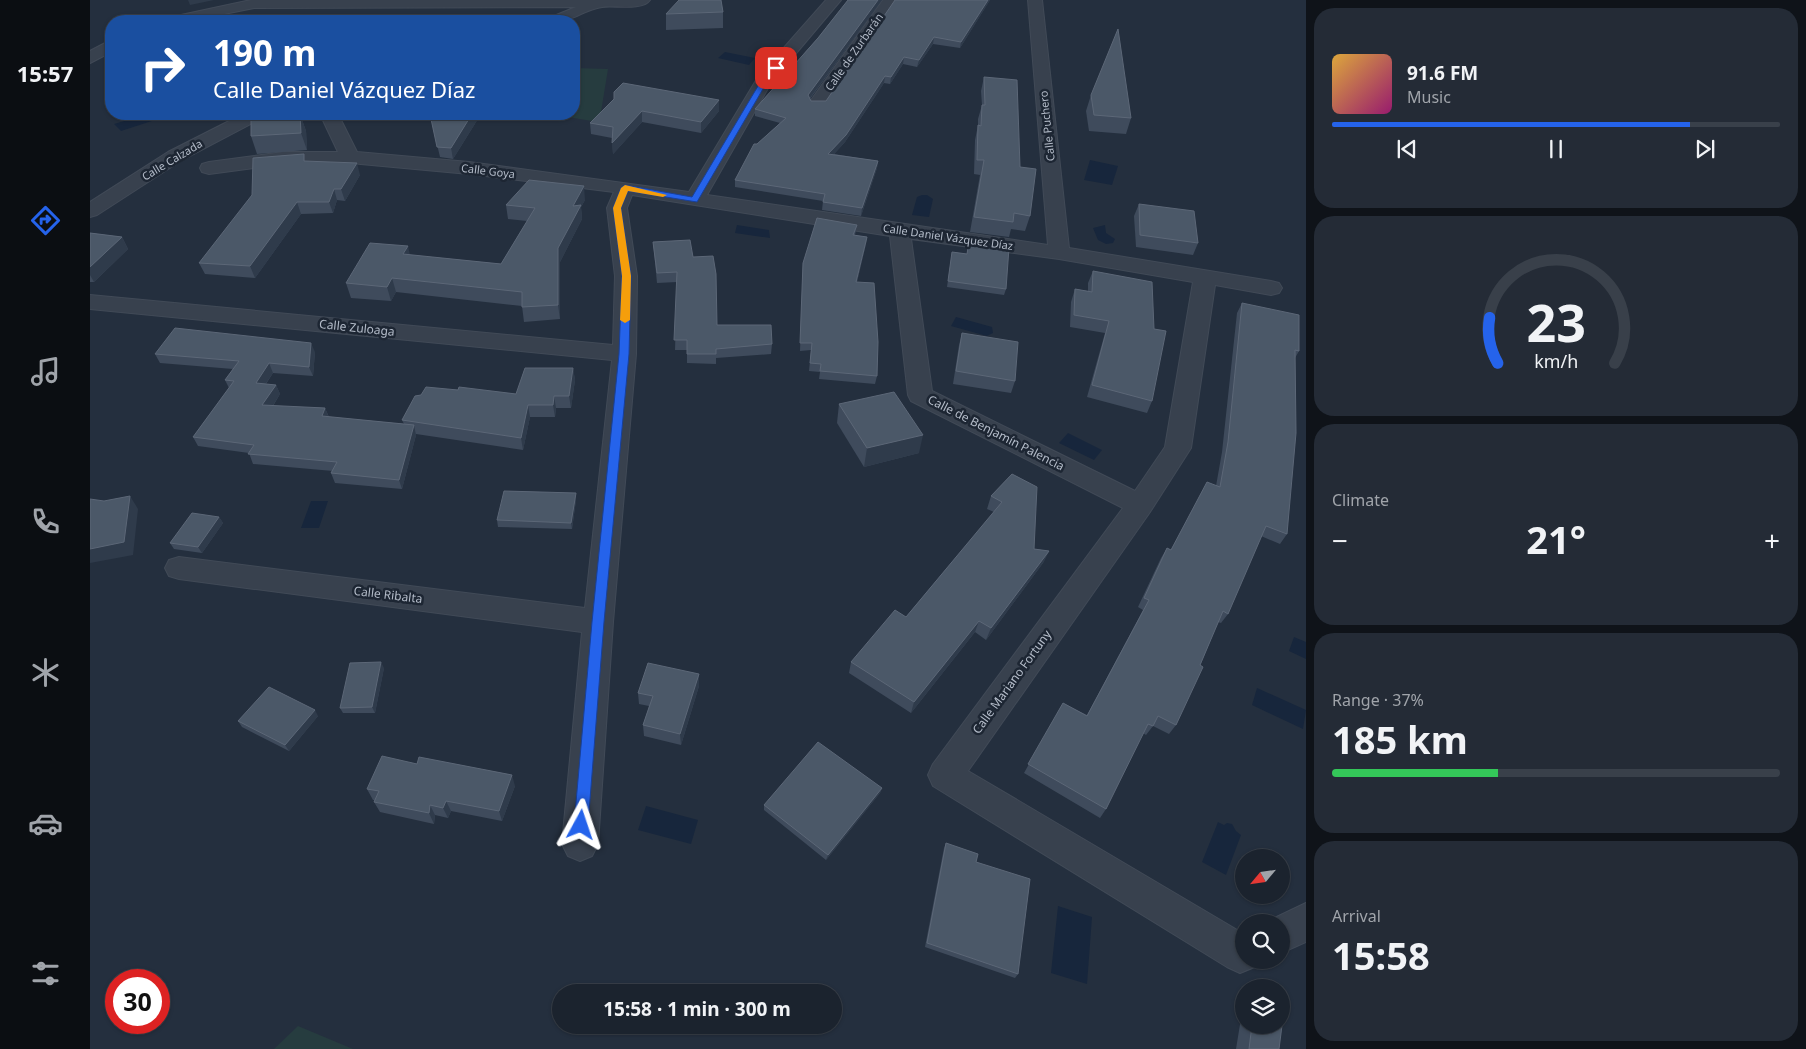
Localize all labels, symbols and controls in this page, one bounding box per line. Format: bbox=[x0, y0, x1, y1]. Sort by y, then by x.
street label: Calle de Zurbarán bbox=[821, 10, 886, 94]
text: 190 m bbox=[213, 29, 316, 76]
icon: right bbox=[130, 35, 195, 100]
pin bbox=[755, 47, 797, 89]
icon: arrive bbox=[762, 54, 790, 82]
text: 15:57 bbox=[17, 58, 73, 88]
text: 91.6 FM bbox=[1407, 60, 1478, 86]
text: Calle Daniel Vázquez Díaz bbox=[213, 74, 475, 104]
text: Music bbox=[1407, 86, 1451, 108]
street label: Calle Puchero bbox=[1035, 90, 1058, 162]
icon: previous bbox=[1393, 135, 1421, 163]
icon: pause bbox=[1542, 135, 1570, 163]
icon: next bbox=[1691, 135, 1719, 163]
street label: Calle Calzada bbox=[139, 136, 205, 184]
street label: Calle Goya bbox=[460, 160, 516, 181]
icon: directions bbox=[28, 203, 63, 238]
street label: Calle Daniel Vázquez Díaz bbox=[882, 220, 1014, 253]
text: 23 bbox=[1526, 286, 1586, 357]
street label: Calle Zuloaga bbox=[318, 315, 396, 340]
text: km/h bbox=[1534, 349, 1578, 373]
icon: music bbox=[28, 354, 63, 389]
street label: Calle de Benjamín Palencia bbox=[925, 391, 1067, 474]
text: Climate bbox=[1332, 489, 1389, 511]
icon: phone bbox=[28, 504, 63, 539]
text: 21° bbox=[1526, 513, 1586, 565]
text: − bbox=[1332, 521, 1348, 559]
text: + bbox=[1764, 521, 1780, 559]
street label: Calle Ribalta bbox=[353, 582, 423, 607]
street label: Calle Mariano Fortuny bbox=[968, 626, 1056, 737]
icon: climate bbox=[28, 655, 63, 690]
text: Range · 37% bbox=[1332, 689, 1424, 711]
text: 185 km bbox=[1332, 713, 1468, 765]
position arrow bbox=[554, 798, 606, 850]
icon: car bbox=[28, 806, 63, 841]
north arrow bbox=[1235, 849, 1290, 904]
map controls bbox=[1235, 849, 1290, 1034]
text: Arrival bbox=[1332, 905, 1381, 927]
button: search bbox=[1235, 914, 1290, 969]
text: 15:58 bbox=[1332, 929, 1430, 981]
icon: filters bbox=[28, 956, 63, 991]
speed limit sign: 30 bbox=[105, 969, 170, 1034]
button: layers bbox=[1235, 979, 1290, 1034]
text: 15:58 · 1 min · 300 m bbox=[603, 996, 791, 1022]

